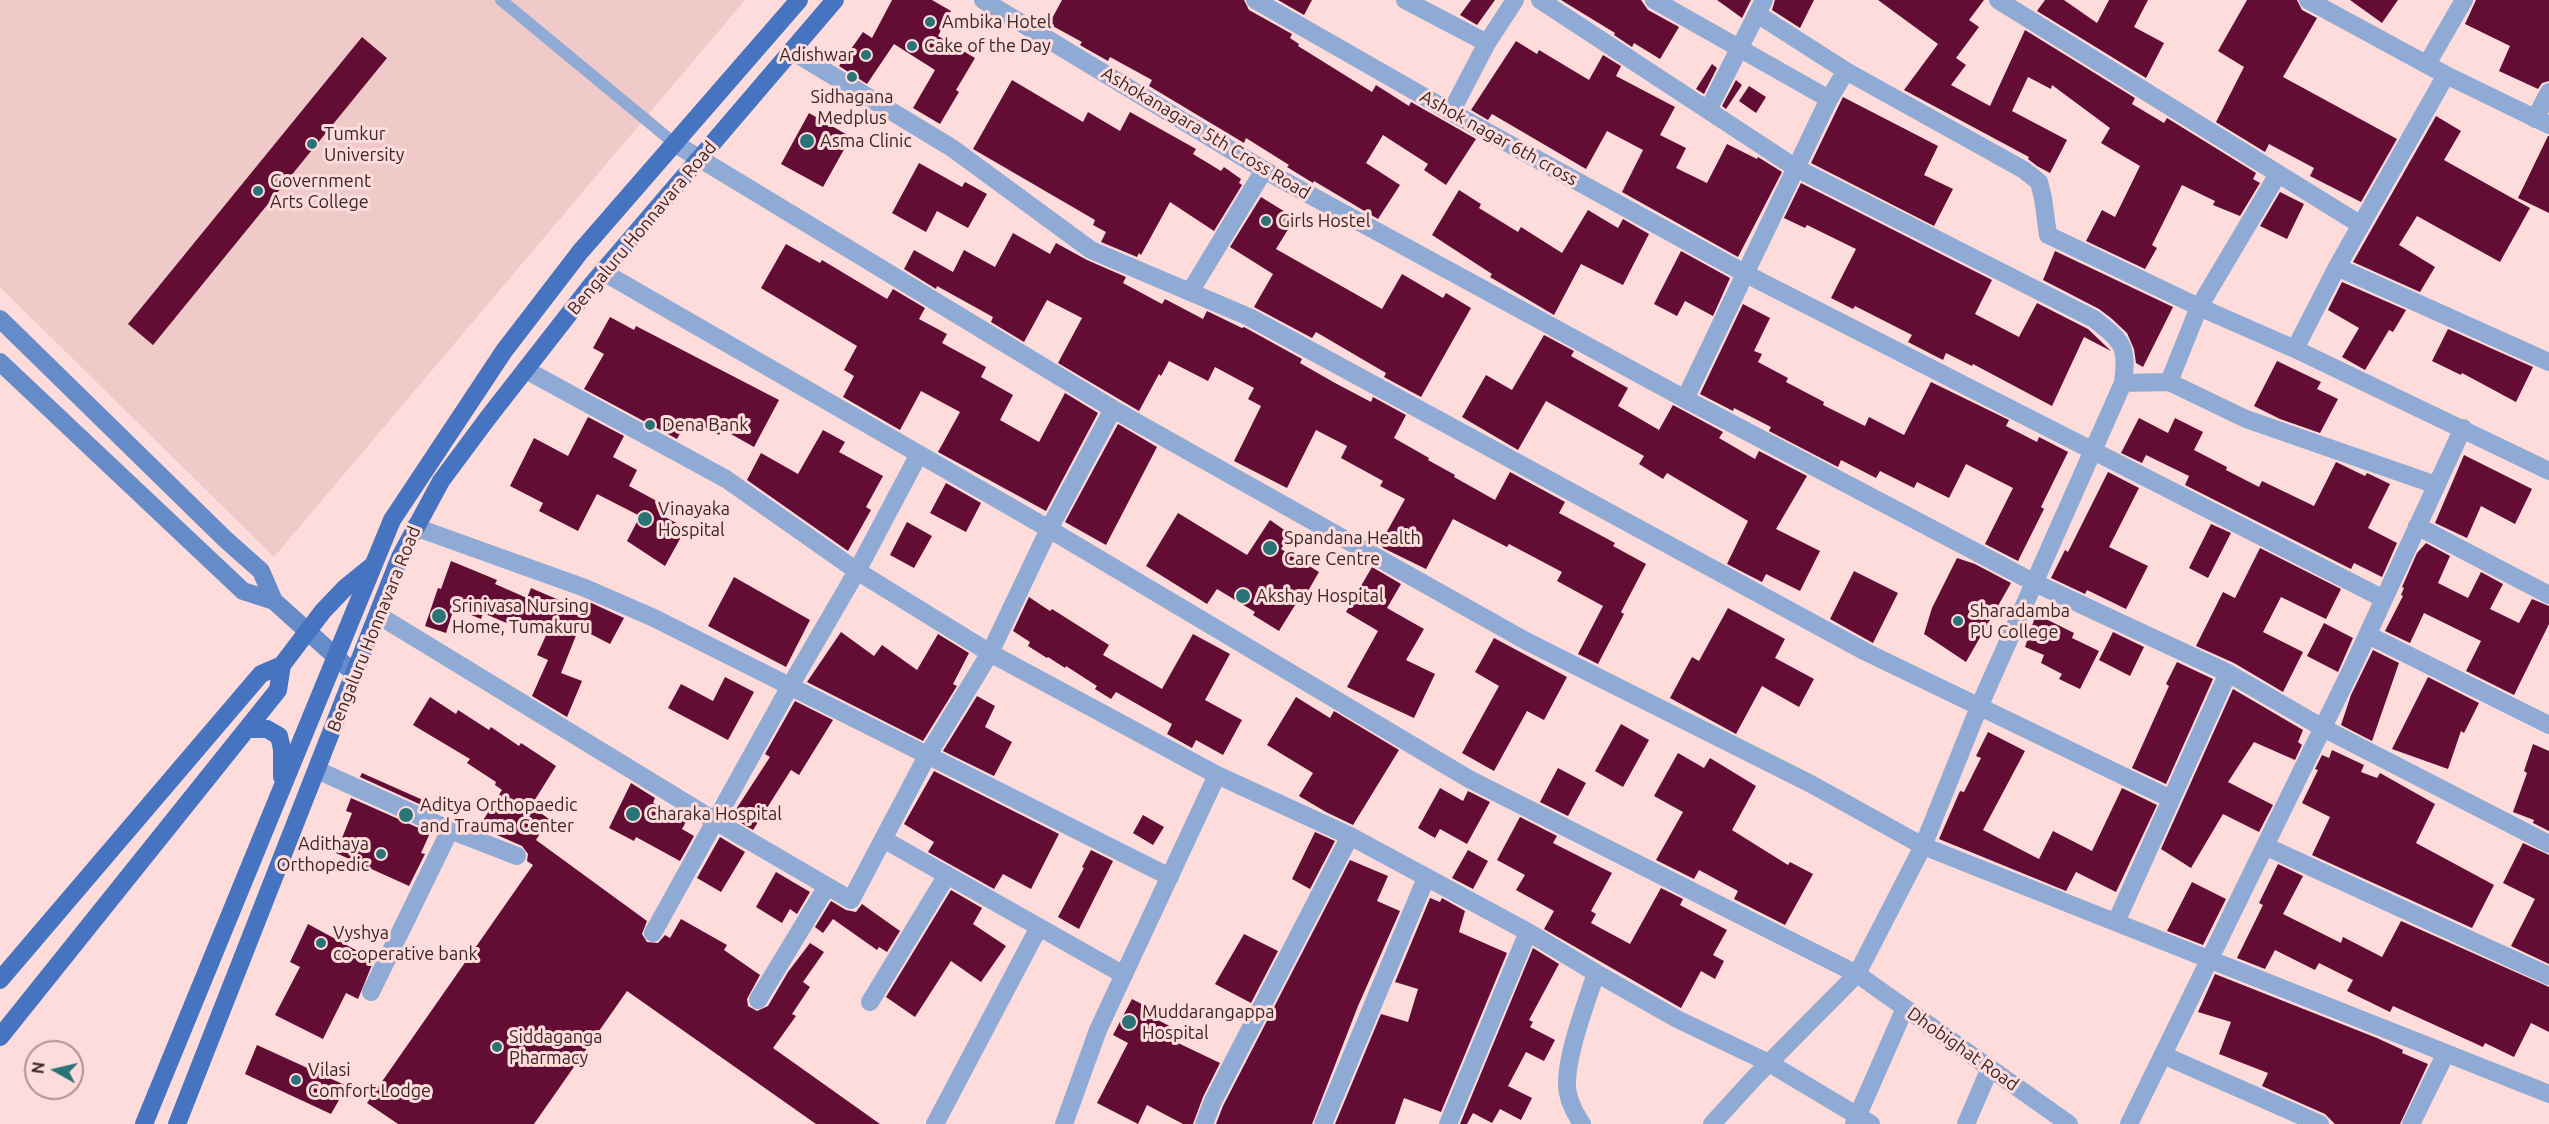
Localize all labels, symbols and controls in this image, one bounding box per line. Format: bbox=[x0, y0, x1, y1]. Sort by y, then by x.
place label: Ambika Hotel bbox=[942, 11, 1051, 33]
marker: Ambika Hotel bbox=[923, 15, 937, 29]
place label: Cake of the Day bbox=[924, 35, 1051, 57]
marker: Cake of the Day bbox=[905, 39, 919, 53]
place label: Adishwar bbox=[779, 44, 854, 66]
marker: Adishwar bbox=[859, 48, 873, 62]
street label: Ashokanagara 5th Cross Road bbox=[1098, 62, 1314, 204]
marker: Sidhagana Medplus bbox=[845, 70, 859, 84]
place label: Sidhagana Medplus bbox=[811, 86, 893, 128]
street label: Ashok nagar 6th cross bbox=[1416, 86, 1582, 190]
place label: Tumkur University bbox=[324, 123, 404, 166]
place label: Asma Clinic bbox=[820, 130, 912, 152]
marker: Asma Clinic bbox=[798, 132, 816, 150]
marker: Tumkur University bbox=[305, 137, 319, 151]
street label: Bengaluru Honnavara Road bbox=[563, 137, 721, 319]
place label: Government Arts College bbox=[270, 170, 371, 213]
marker: Government Arts College bbox=[251, 184, 265, 198]
place label: Girls Hostel bbox=[1278, 210, 1370, 232]
marker: Girls Hostel bbox=[1259, 214, 1273, 228]
place label: Dena Bank bbox=[662, 414, 748, 436]
marker: Dena Bank bbox=[643, 418, 657, 432]
place label: Vinayaka Hospital bbox=[658, 498, 730, 540]
marker: Vinayaka Hospital bbox=[636, 510, 654, 528]
street label: Bengaluru Honnavara Road bbox=[323, 523, 425, 735]
place label: Spandana Health Care Centre bbox=[1284, 527, 1421, 570]
marker: Spandana Health Care Centre bbox=[1261, 539, 1279, 557]
place label: Akshay Hospital bbox=[1256, 585, 1384, 607]
marker: Akshay Hospital bbox=[1234, 587, 1252, 605]
place label: Srinivasa Nursing Home, Tumakuru bbox=[452, 595, 590, 638]
place label: Sharadamba PU College bbox=[1970, 600, 2070, 642]
marker: Srinivasa Nursing Home, Tumakuru bbox=[430, 607, 448, 625]
marker: Sharadamba PU College bbox=[1951, 614, 1965, 628]
place label: Aditya Orthopaedic and Trauma Center bbox=[420, 794, 577, 836]
place label: Charaka Hospital bbox=[646, 803, 782, 825]
marker: Charaka Hospital bbox=[624, 805, 642, 823]
marker: Aditya Orthopaedic and Trauma Center bbox=[397, 806, 415, 824]
place label: Adithaya Orthopedic bbox=[277, 833, 369, 876]
marker: Adithaya Orthopedic bbox=[374, 847, 388, 861]
place label: Vyshya co-operative bank bbox=[333, 922, 478, 964]
marker: Vyshya co-operative bank bbox=[314, 936, 328, 950]
place label: Muddarangappa Hospital bbox=[1142, 1001, 1274, 1044]
street label: Dhobighat Road bbox=[1903, 1003, 2023, 1095]
marker: Muddarangappa Hospital bbox=[1120, 1013, 1138, 1031]
place label: Siddaganga Pharmacy bbox=[509, 1026, 603, 1068]
north arrow bbox=[24, 1040, 84, 1100]
marker: Siddaganga Pharmacy bbox=[490, 1040, 504, 1054]
place label: Vilasi Comfort Lodge bbox=[308, 1059, 431, 1102]
text: N bbox=[28, 1061, 48, 1075]
marker: Vilasi Comfort Lodge bbox=[289, 1073, 303, 1087]

